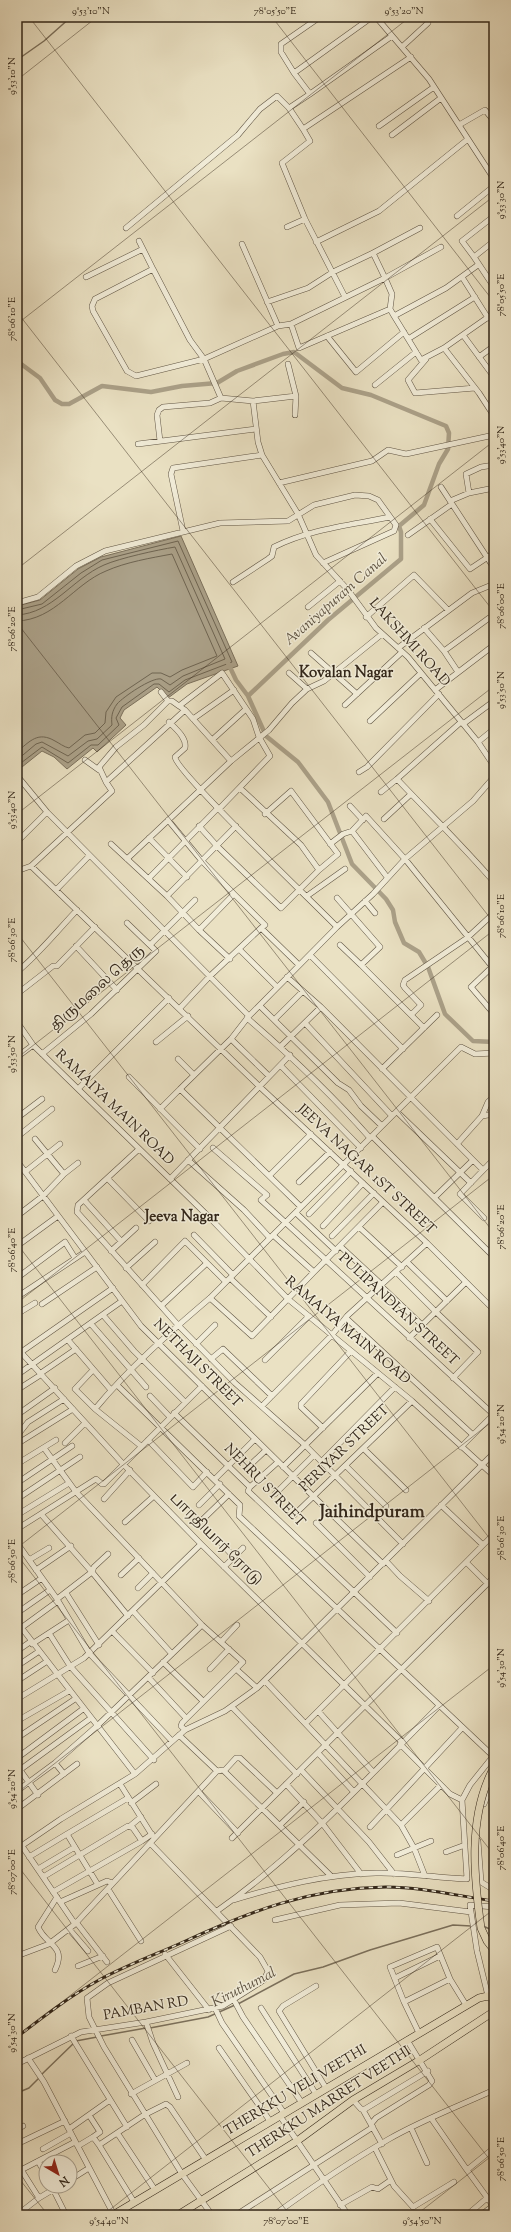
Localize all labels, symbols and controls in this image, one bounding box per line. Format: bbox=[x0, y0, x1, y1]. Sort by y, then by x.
text: 9°53'10"N bbox=[72, 4, 110, 19]
text: 78°05'50"E bbox=[254, 4, 296, 19]
text: 9°53'20"N bbox=[384, 4, 424, 19]
text: 9°53'10"N bbox=[5, 57, 20, 95]
text: 9°53'30"N bbox=[494, 181, 509, 219]
text: 78°05'50"E bbox=[494, 274, 509, 316]
text: 78°06'10"E bbox=[5, 297, 20, 341]
text: 9°53'40"N bbox=[494, 426, 509, 464]
water label: Avaniyapuram Canal bbox=[280, 549, 392, 651]
text: 78°06'00"E bbox=[494, 583, 509, 629]
street label: LAKSHMI ROAD bbox=[364, 594, 454, 692]
text: 78°06'20"E bbox=[5, 606, 20, 652]
district label: Kovalan Nagar bbox=[299, 663, 393, 684]
text: 9°53'50"N bbox=[494, 671, 509, 709]
text: 9°53'40"N bbox=[5, 791, 20, 829]
text: 78°06'10"E bbox=[494, 894, 509, 938]
text: 78°06'30"E bbox=[5, 918, 20, 962]
street label: திருமலை தெரு bbox=[47, 941, 149, 1037]
text: 9°53'50"N bbox=[5, 1035, 20, 1073]
street label: RAMAIYA MAIN ROAD bbox=[50, 1046, 178, 1170]
street label: JEEVA NAGAR 1ST STREET bbox=[292, 1100, 440, 1240]
text: 78°06'20"E bbox=[494, 1204, 509, 1250]
district label: Jeeva Nagar bbox=[144, 1207, 220, 1228]
text: 78°06'40"E bbox=[5, 1228, 20, 1272]
street label: PULIPANDIAN STREET bbox=[334, 1249, 463, 1371]
street label: RAMAIYA MAIN ROAD bbox=[280, 1272, 414, 1390]
street label: NETHAJI STREET bbox=[148, 1315, 246, 1413]
street label: PERIYAR STREET bbox=[295, 1401, 395, 1497]
text: 9°54'20"N bbox=[494, 1404, 509, 1444]
street label: NEHRU STREET bbox=[219, 1440, 309, 1532]
street label: பாரதியார் ரோடு bbox=[164, 1489, 266, 1591]
district label: Jaihindpuram bbox=[317, 1500, 425, 1526]
text: 78°06'30"E bbox=[494, 1516, 509, 1560]
text: 78°06'50"E bbox=[5, 1539, 20, 1583]
text: 9°54'30"N bbox=[494, 1648, 509, 1688]
text: 9°54'20"N bbox=[5, 1769, 20, 1809]
text: 78°06'40"E bbox=[494, 1826, 509, 1870]
text: 78°07'00"E bbox=[5, 1849, 20, 1895]
water label: Kiruthumal bbox=[208, 1963, 280, 2013]
street label: PAMBAN RD bbox=[102, 1992, 190, 2026]
text: 9°54'30"N bbox=[5, 2013, 20, 2053]
street label: THERKKU VELI VEETHI bbox=[221, 2040, 371, 2142]
street label: THERKKU MARRET VEETHI bbox=[243, 2042, 416, 2164]
text: 78°06'50"E bbox=[494, 2137, 509, 2181]
north arrow bbox=[38, 2154, 78, 2194]
text: N bbox=[55, 2171, 73, 2190]
text: 9°54'40"N bbox=[89, 2214, 129, 2229]
text: 78°07'00"E bbox=[263, 2214, 309, 2229]
text: 9°54'50"N bbox=[403, 2214, 441, 2229]

